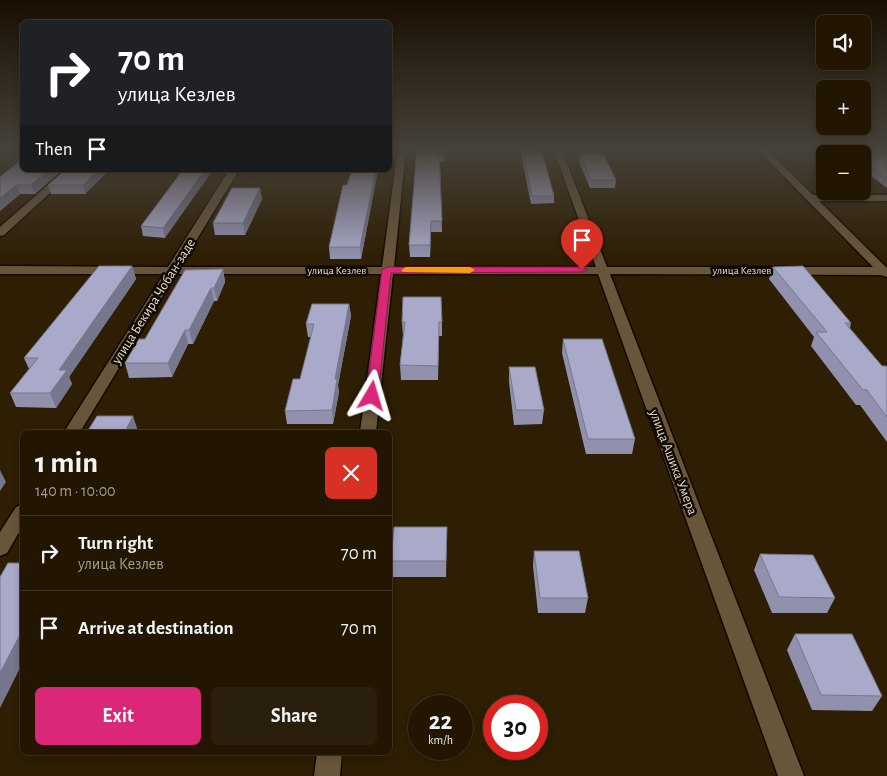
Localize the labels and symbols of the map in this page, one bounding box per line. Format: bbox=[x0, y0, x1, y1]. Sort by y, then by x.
pin bbox=[561, 219, 603, 270]
street label: улица Бекира Чобан-заде bbox=[109, 236, 198, 368]
street label: улица Кезлев bbox=[307, 265, 366, 276]
street label: улица Кезлев bbox=[712, 265, 771, 276]
position arrow bbox=[345, 369, 397, 421]
street label: улица Ашика Умера bbox=[646, 407, 700, 517]
speed limit sign: 30 bbox=[483, 695, 548, 760]

